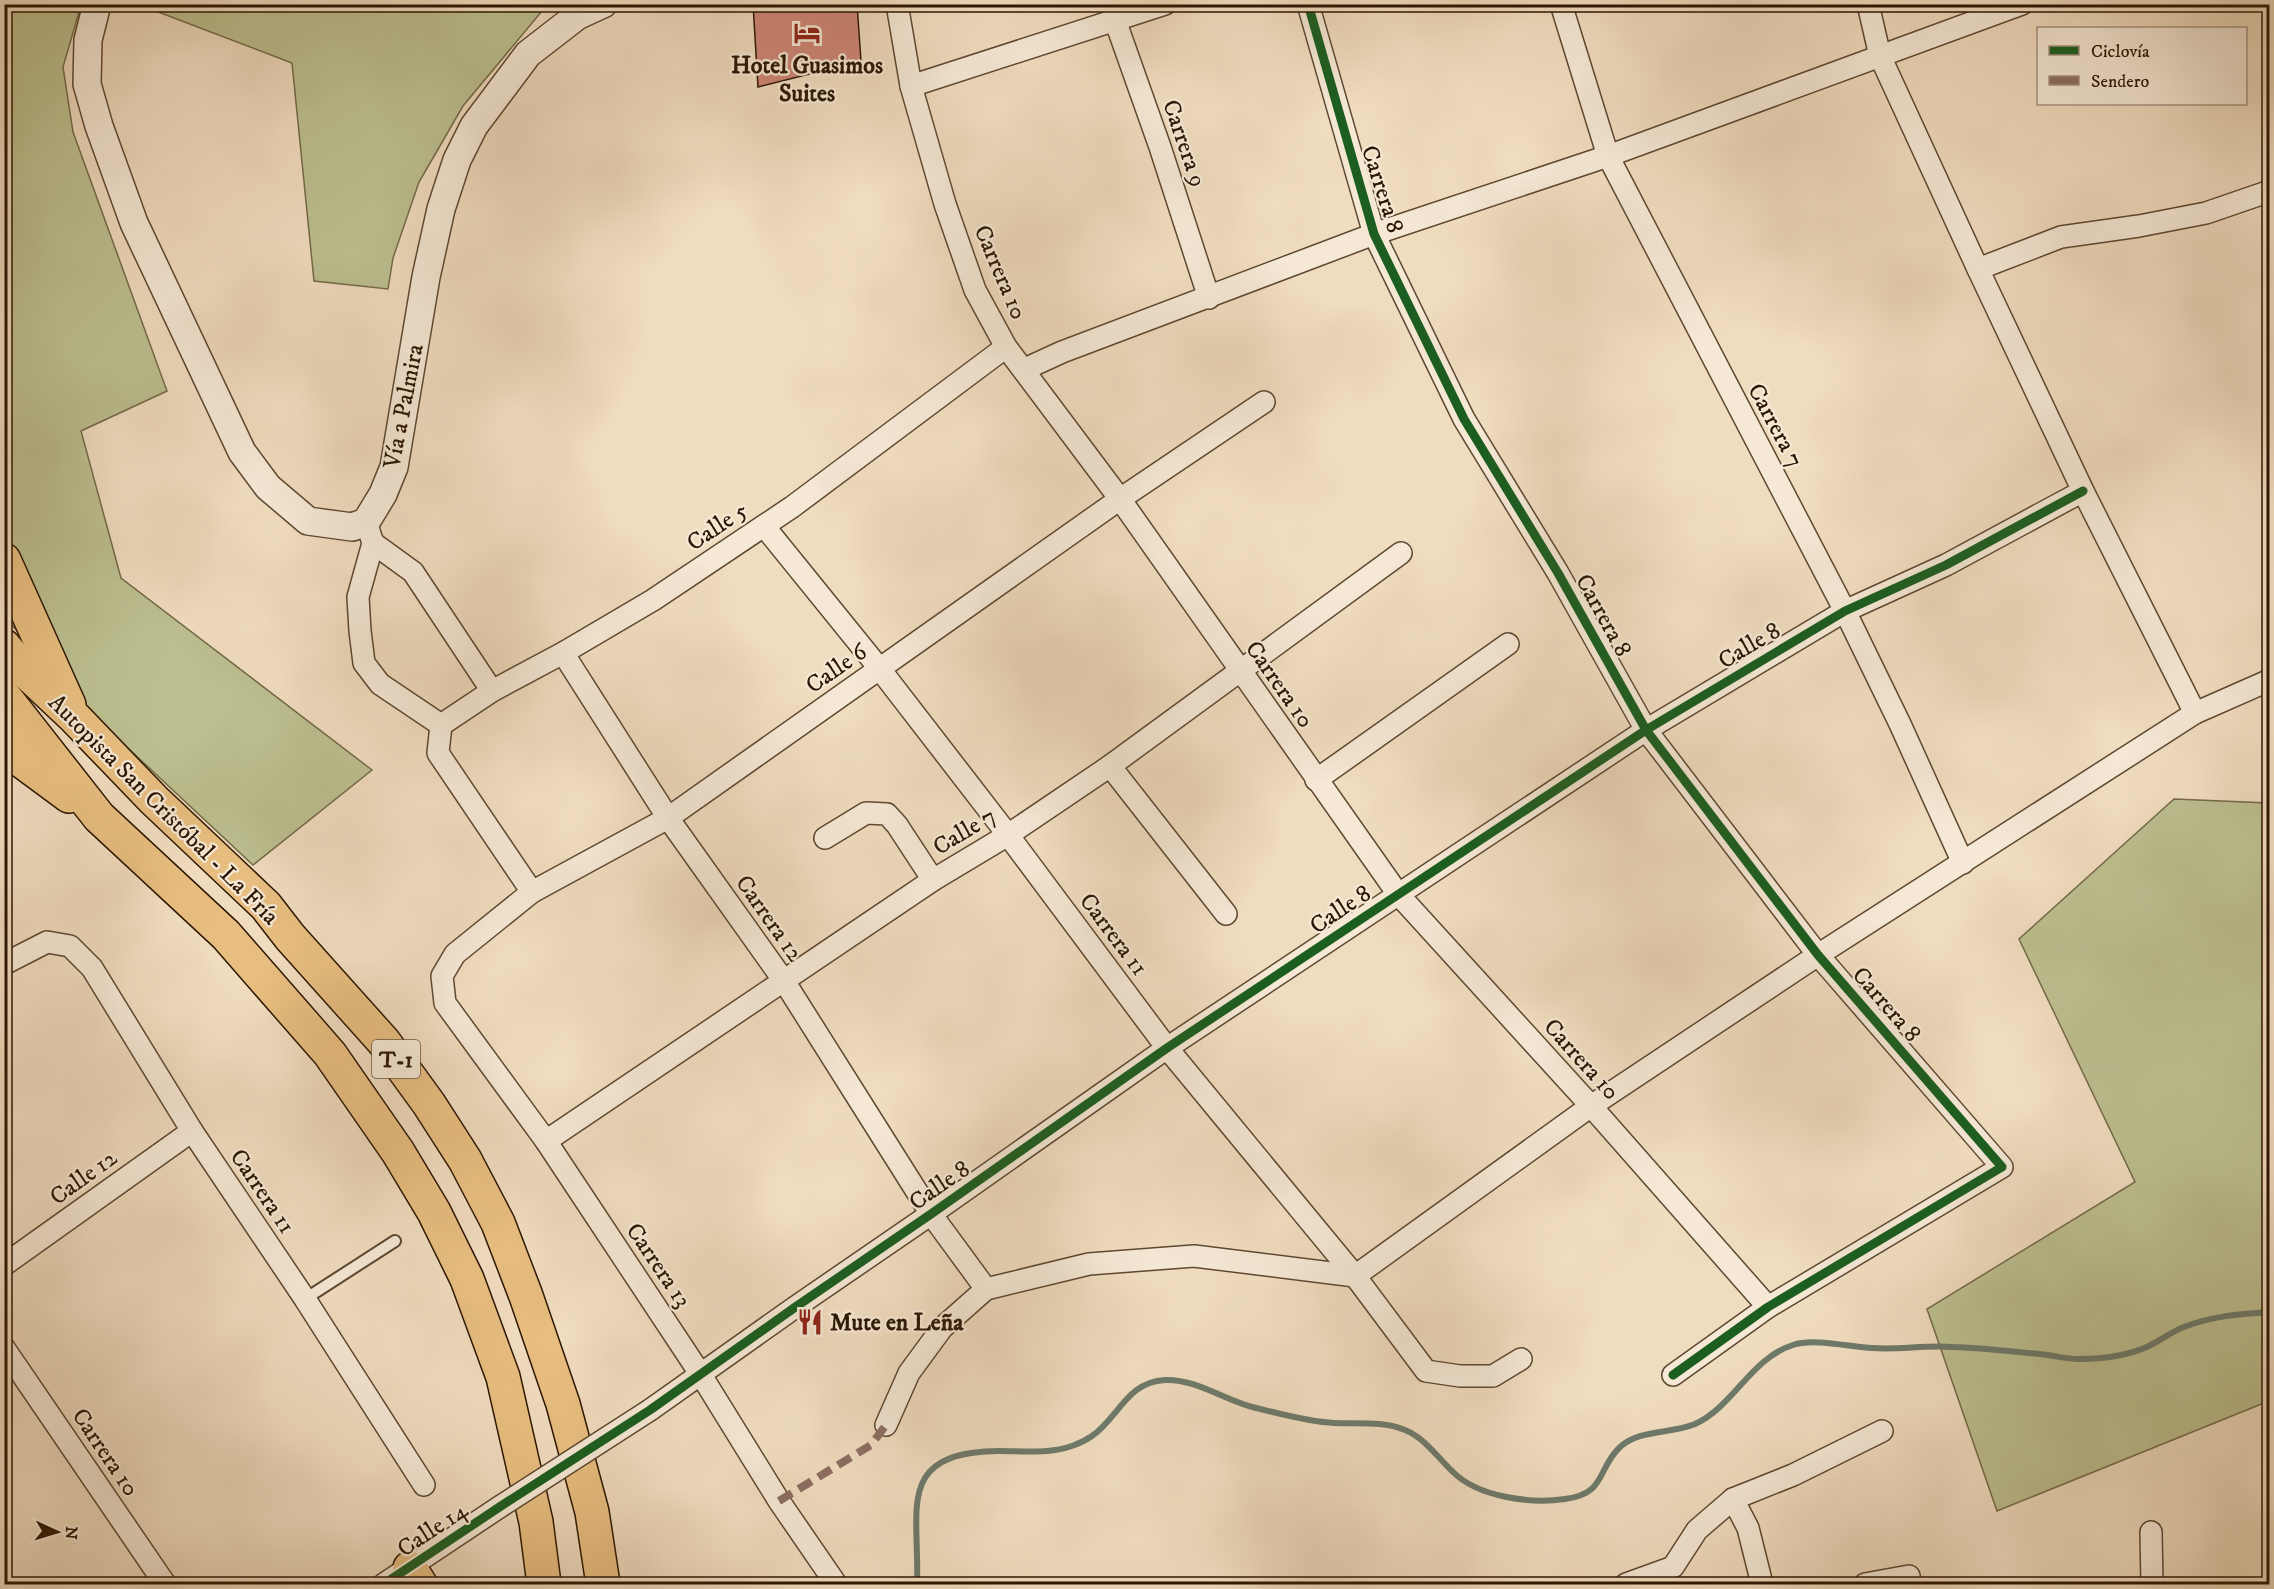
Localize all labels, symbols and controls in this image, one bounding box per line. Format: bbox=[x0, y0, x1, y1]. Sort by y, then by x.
hotel icon: Hotel Guasimos Suites bbox=[792, 18, 822, 48]
legend bbox=[2037, 27, 2247, 105]
text: Ciclovía bbox=[2091, 41, 2150, 63]
place label: Hotel Guasimos Suites bbox=[731, 51, 883, 109]
text: Sendero bbox=[2091, 71, 2149, 93]
street label: Carrera 9 bbox=[1155, 96, 1213, 191]
street label: Carrera 8 bbox=[1354, 142, 1410, 237]
street label: Carrera 10 bbox=[967, 221, 1033, 324]
street label: Vía a Palmira bbox=[377, 341, 431, 472]
street label: Carrera 7 bbox=[1741, 378, 1810, 473]
street label: Calle 5 bbox=[681, 495, 754, 558]
street label: Carrera 8 bbox=[1568, 569, 1638, 662]
street label: Calle 8 bbox=[1713, 616, 1786, 676]
street label: Carrera 10 bbox=[1238, 635, 1320, 734]
street label: Calle 6 bbox=[800, 636, 874, 701]
street label: Autopista San Cristóbal - La Fría bbox=[42, 688, 286, 932]
street label: Calle 7 bbox=[928, 801, 1001, 862]
street label: Carrera 12 bbox=[729, 869, 810, 968]
street label: Calle 8 bbox=[1304, 878, 1377, 941]
street label: Carrera 11 bbox=[1072, 887, 1154, 982]
street label: Carrera 8 bbox=[1845, 961, 1927, 1049]
street label: Carrera 10 bbox=[1537, 1013, 1626, 1107]
road number: T-1 bbox=[372, 1040, 420, 1078]
street label: Calle 12 bbox=[44, 1143, 123, 1212]
street label: Carrera 11 bbox=[223, 1143, 301, 1240]
street label: Calle 8 bbox=[903, 1154, 976, 1217]
street label: Carrera 13 bbox=[619, 1217, 697, 1314]
restaurant icon: Mute en Leña bbox=[795, 1307, 825, 1337]
place label: Mute en Leña bbox=[830, 1308, 964, 1338]
street label: Carrera 10 bbox=[65, 1403, 146, 1502]
street label: Calle 14 bbox=[392, 1495, 474, 1564]
north arrow bbox=[27, 1502, 87, 1562]
text: N bbox=[61, 1526, 81, 1540]

